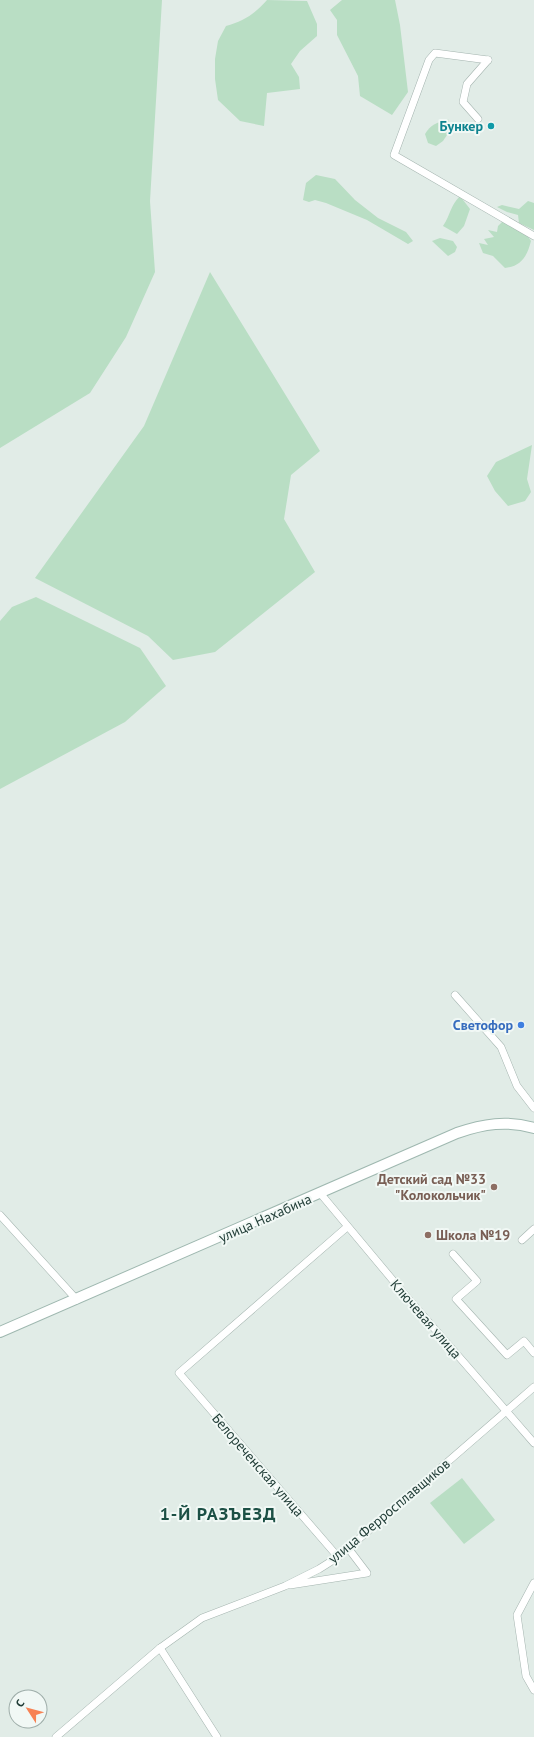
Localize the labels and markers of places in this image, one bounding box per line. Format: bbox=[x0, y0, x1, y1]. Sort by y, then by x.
place label: Бункер bbox=[439, 117, 483, 135]
marker: Бункер bbox=[486, 121, 496, 131]
place label: Светофор bbox=[453, 1016, 513, 1034]
marker: Светофор bbox=[516, 1020, 526, 1030]
place label: Детский сад №33 "Колокольчик" bbox=[377, 1170, 486, 1204]
marker: Детский сад №33 "Колокольчик" bbox=[489, 1182, 499, 1192]
place label: Школа №19 bbox=[436, 1226, 510, 1244]
marker: Школа №19 bbox=[423, 1230, 433, 1240]

